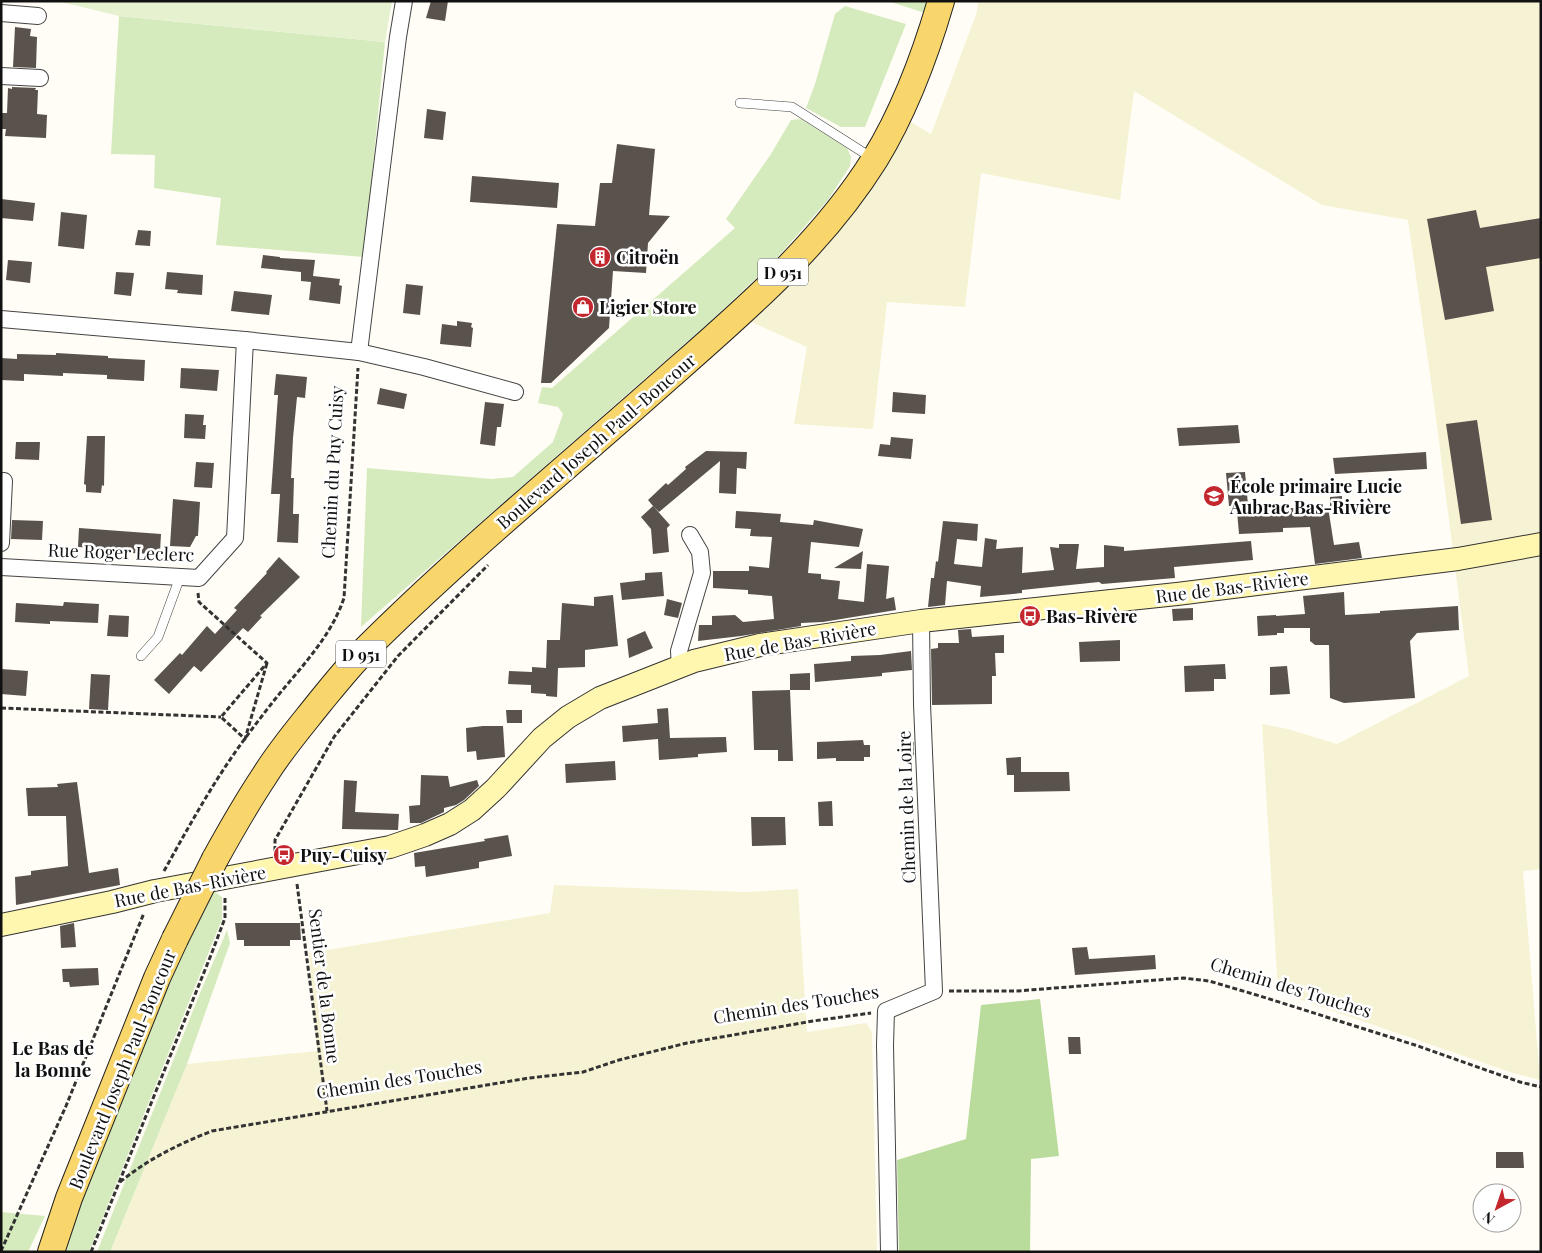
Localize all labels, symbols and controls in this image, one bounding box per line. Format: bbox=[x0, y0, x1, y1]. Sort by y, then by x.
building icon: Citroën bbox=[588, 245, 612, 269]
place label: Citroën bbox=[616, 245, 679, 269]
road number: D 951 bbox=[758, 258, 808, 286]
shop icon: Ligier Store bbox=[571, 295, 595, 319]
place label: Ligier Store bbox=[599, 295, 697, 319]
street label: Boulevard Joseph Paul-Boncour bbox=[491, 348, 701, 534]
street label: Chemin du Puy Cuisy bbox=[315, 385, 349, 559]
place label: École primaire Lucie Aubrac Bas-Rivière bbox=[1229, 474, 1402, 519]
school or university icon: École primaire Lucie Aubrac Bas-Rivière bbox=[1202, 484, 1226, 508]
street label: Rue Roger Leclerc bbox=[47, 537, 195, 567]
street label: Rue de Bas-Rivière bbox=[1154, 566, 1310, 608]
bus stop icon: Bas-Rivère bbox=[1018, 604, 1042, 628]
place label: Bas-Rivère bbox=[1046, 604, 1137, 628]
street label: Rue de Bas-Rivière bbox=[722, 616, 878, 666]
road number: D 951 bbox=[336, 641, 386, 668]
street label: Chemin de la Loire bbox=[891, 730, 921, 884]
bus stop icon: Puy-Cuisy bbox=[272, 843, 296, 867]
place label: Puy-Cuisy bbox=[300, 843, 388, 867]
street label: Rue de Bas-Rivière bbox=[112, 860, 268, 912]
street label: Sentier de la Bonne bbox=[304, 907, 346, 1065]
street label: Boulevard Joseph Paul-Boncour bbox=[63, 945, 181, 1193]
street label: Chemin des Touches bbox=[1207, 951, 1375, 1023]
street label: Chemin des Touches bbox=[711, 979, 881, 1029]
district label: Le Bas de la Bonne bbox=[12, 1034, 94, 1082]
street label: Chemin des Touches bbox=[314, 1054, 484, 1104]
north arrow bbox=[1472, 1183, 1522, 1233]
text: N bbox=[1478, 1208, 1498, 1229]

